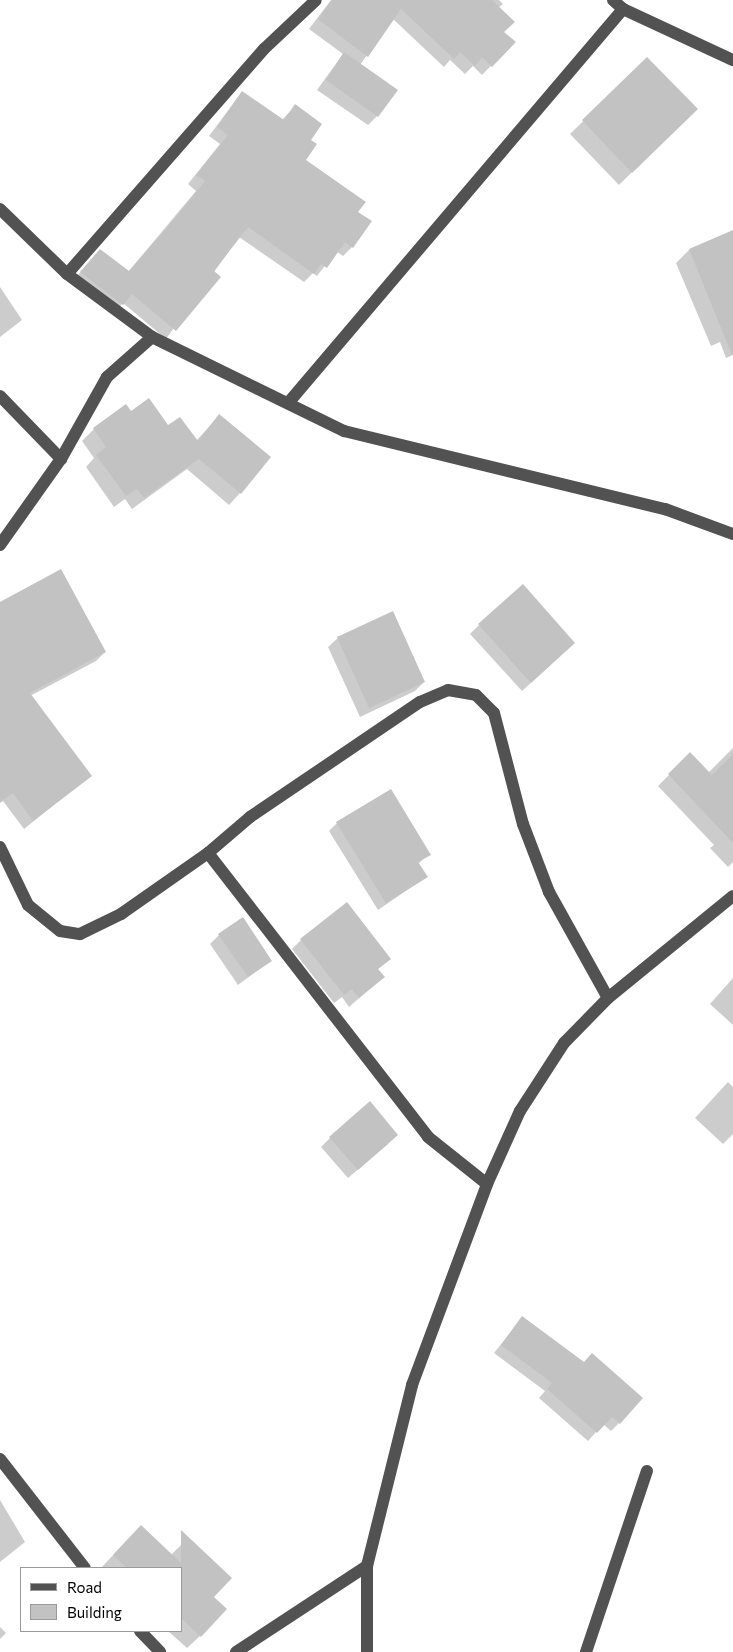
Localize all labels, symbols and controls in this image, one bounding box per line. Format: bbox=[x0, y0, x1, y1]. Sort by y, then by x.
legend bbox=[20, 1567, 182, 1632]
text: Road bbox=[67, 1578, 102, 1596]
text: Building bbox=[67, 1603, 122, 1621]

